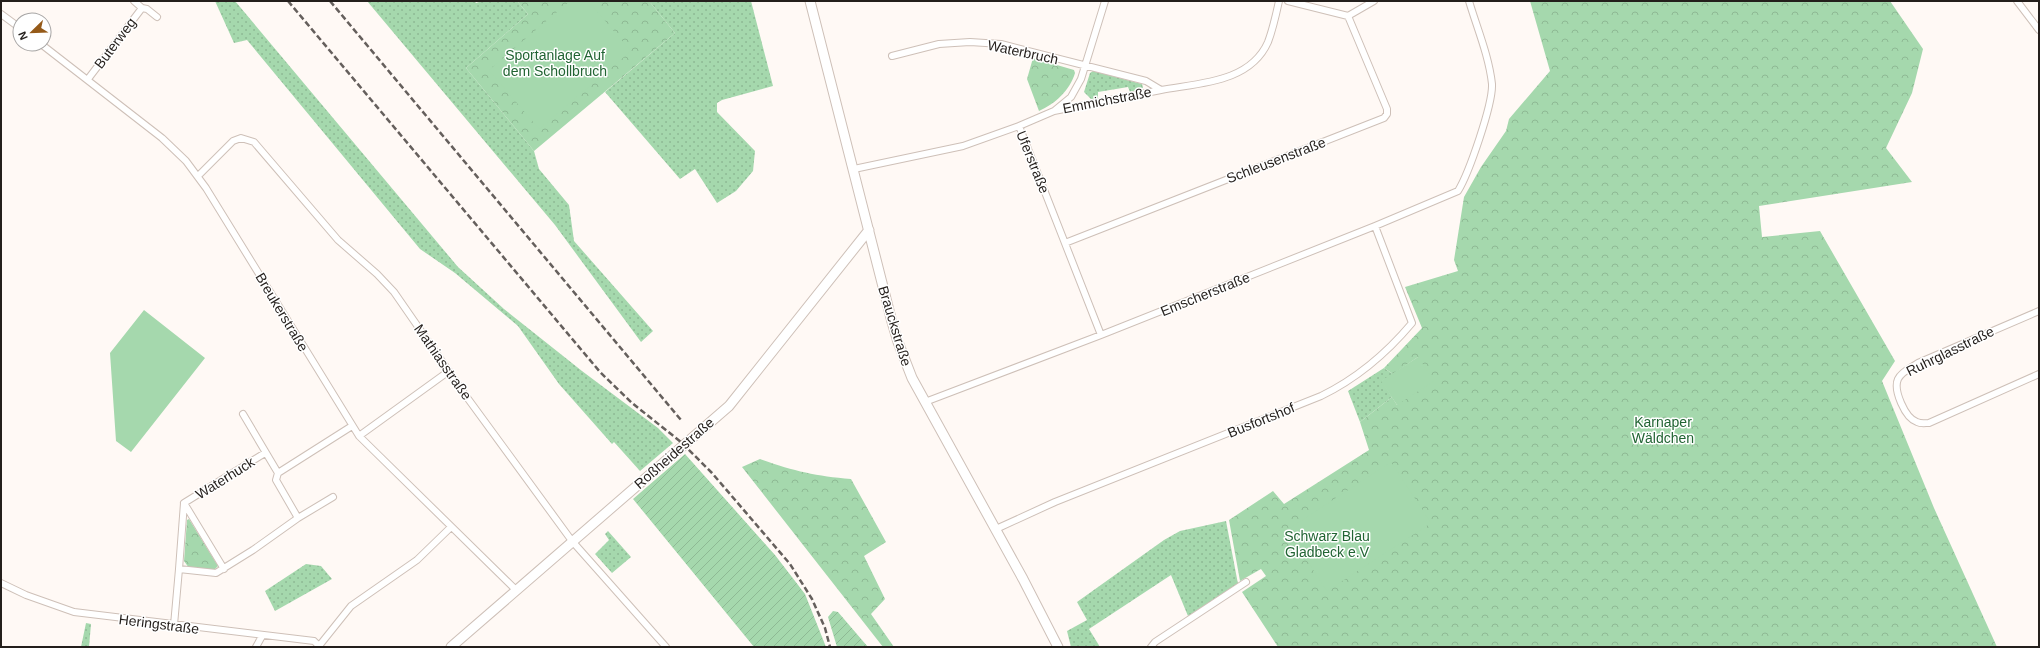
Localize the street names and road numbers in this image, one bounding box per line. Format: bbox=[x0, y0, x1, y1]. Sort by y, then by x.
street label: Buterweg bbox=[91, 15, 139, 71]
street label: Waterbruch bbox=[986, 37, 1060, 67]
street label: Emmichstraße bbox=[1061, 83, 1153, 116]
street label: Uferstraße bbox=[1013, 128, 1053, 196]
street label: Schleusenstraße bbox=[1224, 134, 1328, 186]
street label: Emscherstraße bbox=[1158, 269, 1252, 319]
street label: Breukerstraße bbox=[252, 270, 312, 354]
street label: Brauckstraße bbox=[875, 284, 915, 368]
street label: Mathiasstraße bbox=[411, 321, 475, 403]
street label: Ruhrglasstraße bbox=[1903, 323, 1997, 379]
street label: Busfortshof bbox=[1225, 399, 1297, 441]
street label: Roßheidestraße bbox=[631, 414, 717, 492]
street label: Waterhuck bbox=[193, 453, 258, 502]
street label: Heringstraße bbox=[118, 611, 200, 637]

